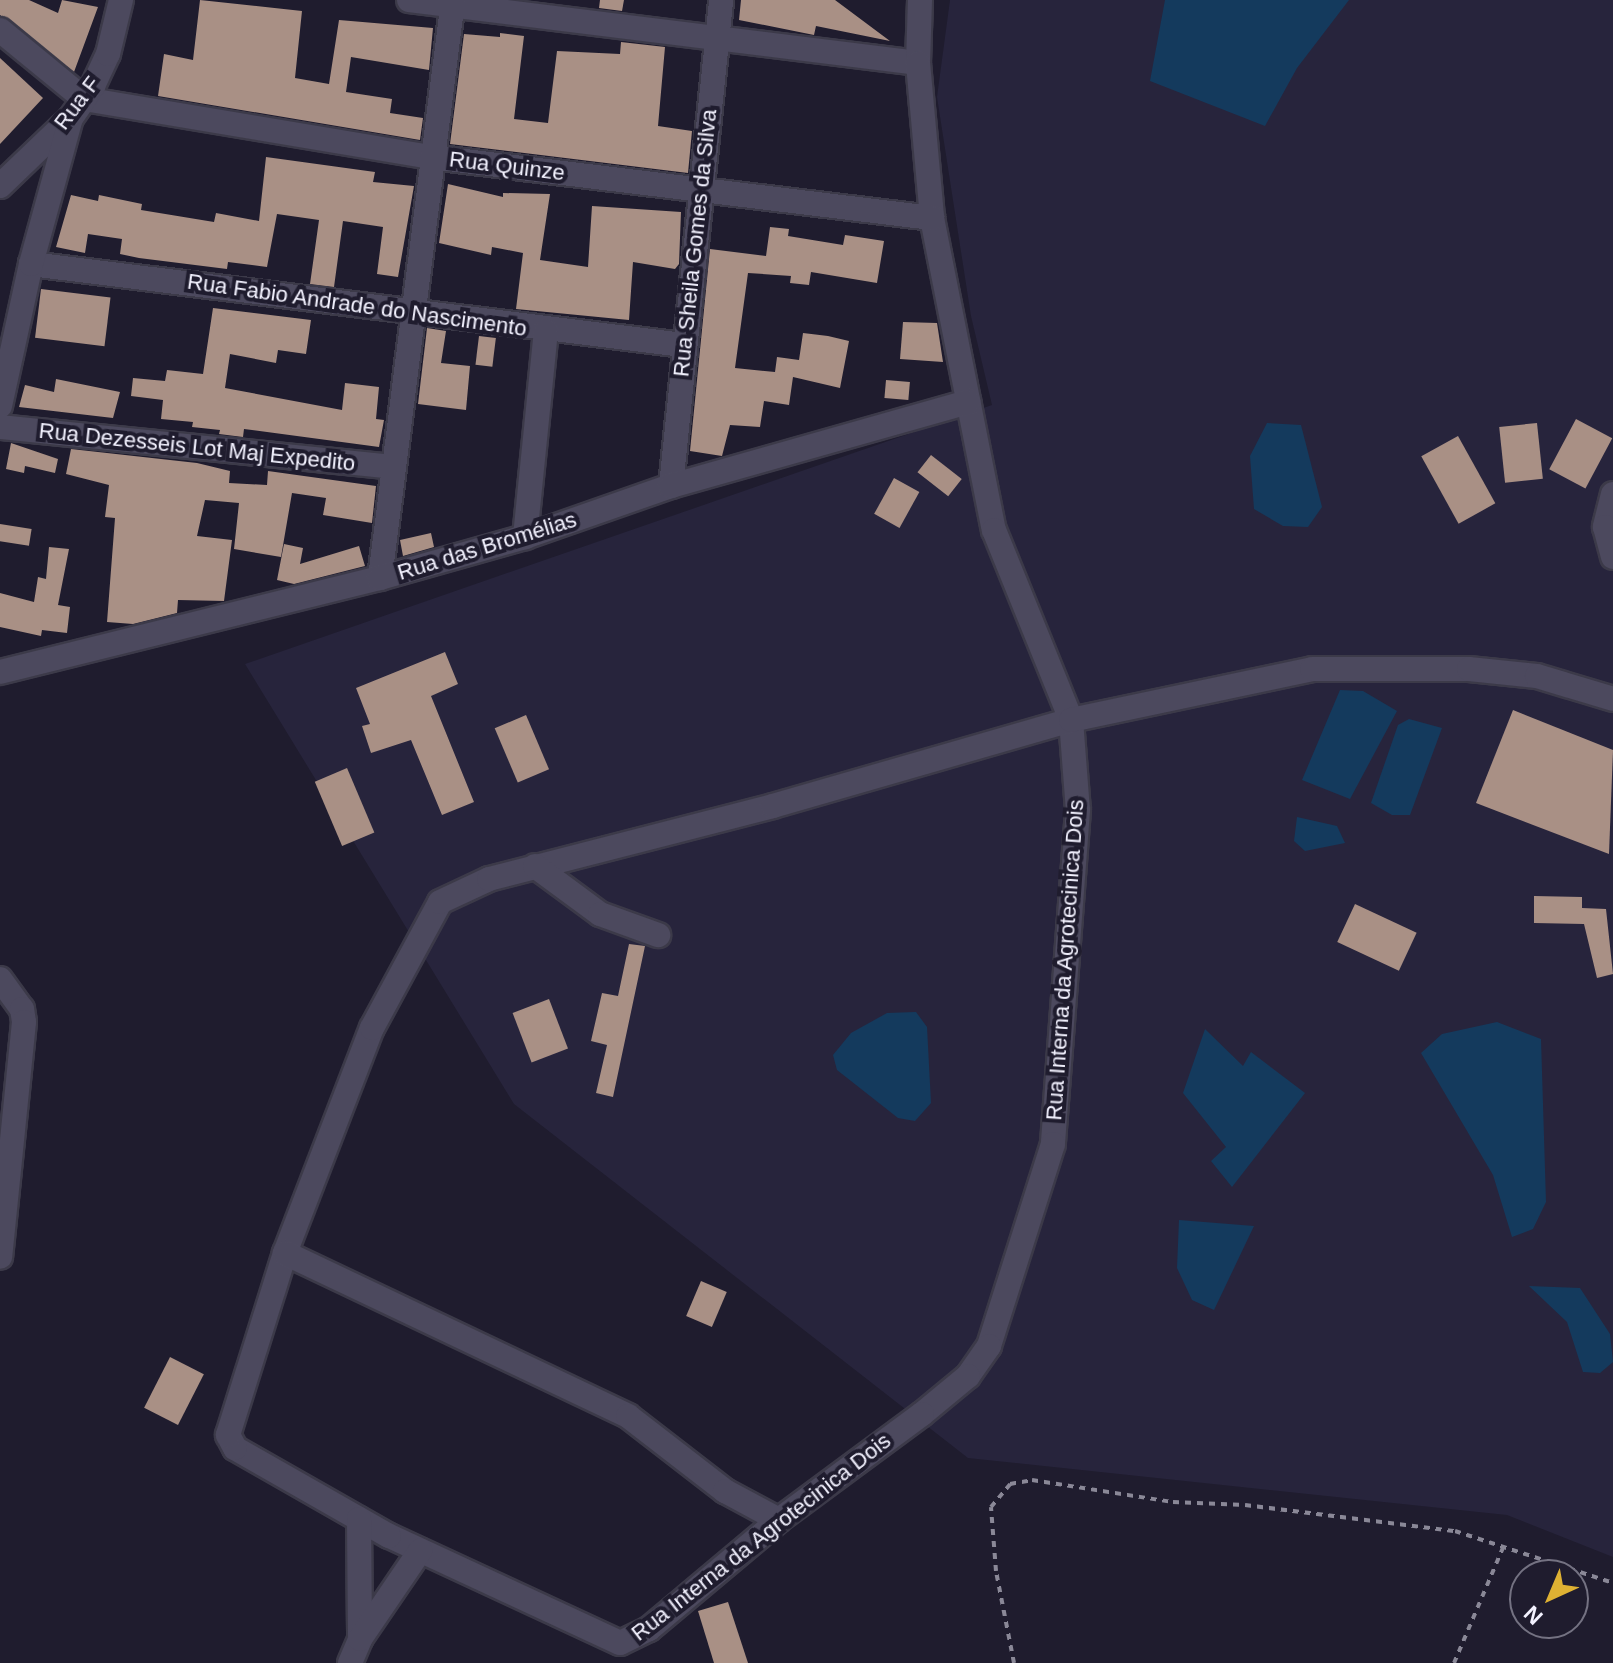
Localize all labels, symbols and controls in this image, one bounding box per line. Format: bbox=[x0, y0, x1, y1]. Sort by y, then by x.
street label: Rua F bbox=[48, 71, 106, 135]
street label: Rua Sheila Gomes da Silva bbox=[668, 108, 722, 378]
street label: Rua Quinze bbox=[448, 146, 566, 186]
street label: Rua Fabio Andrade do Nascimento bbox=[185, 268, 529, 342]
street label: Rua Dezesseis Lot Maj Expedito bbox=[38, 417, 356, 477]
street label: Rua das Bromélias bbox=[394, 506, 580, 586]
street label: Rua Interna da Agrotecinica Dois bbox=[1041, 798, 1089, 1122]
street label: Rua Interna da Agrotecinica Dois bbox=[626, 1427, 896, 1647]
north arrow bbox=[1509, 1559, 1589, 1639]
text: N bbox=[1519, 1601, 1548, 1630]

